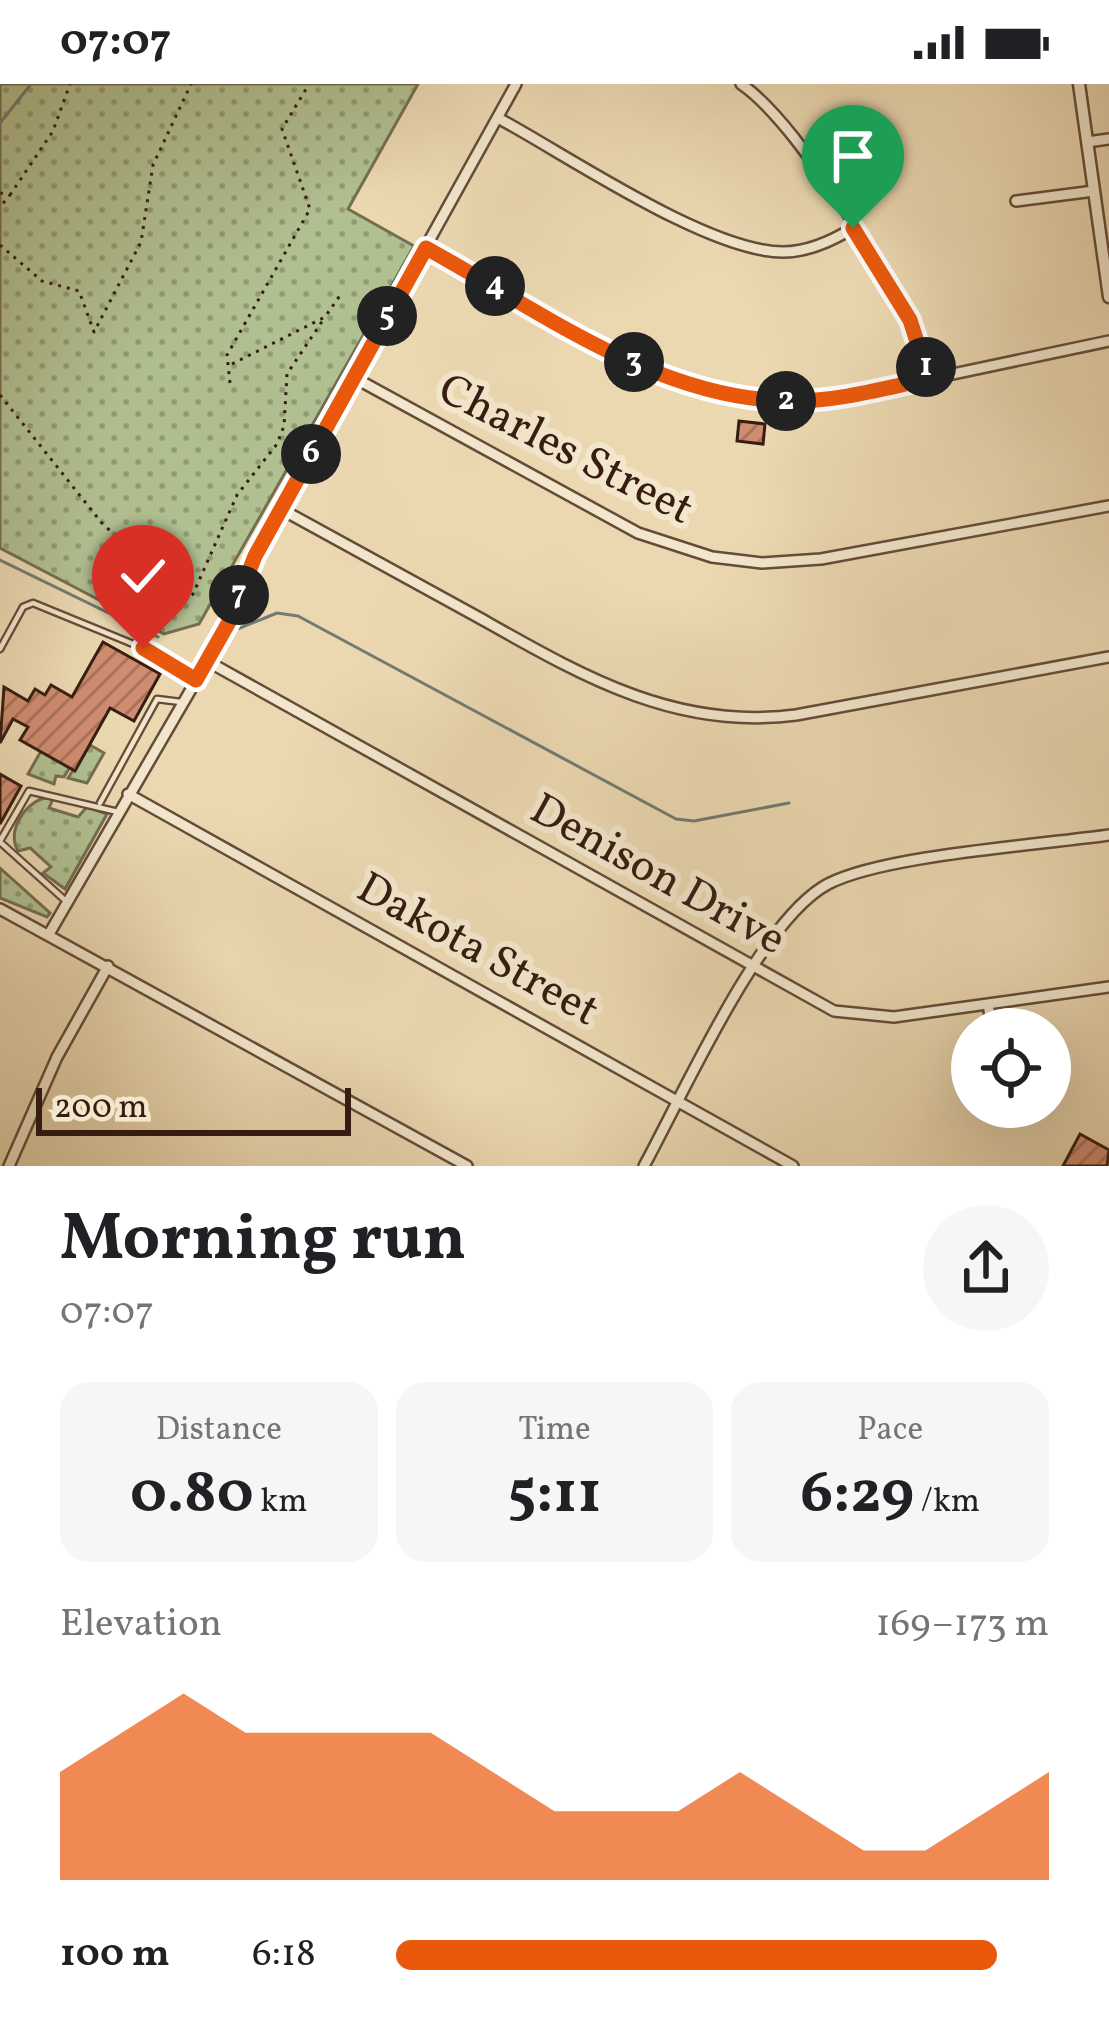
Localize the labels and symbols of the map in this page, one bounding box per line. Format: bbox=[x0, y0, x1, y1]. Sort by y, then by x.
pin bbox=[802, 105, 904, 228]
pin: 4 bbox=[465, 256, 525, 316]
pin: 5 bbox=[357, 286, 417, 346]
pin: 3 bbox=[604, 332, 664, 392]
pin: 1 bbox=[896, 337, 956, 397]
street label: Charles Street bbox=[427, 360, 703, 542]
pin: 2 bbox=[756, 371, 816, 431]
pin: 6 bbox=[281, 424, 341, 484]
pin bbox=[92, 525, 194, 648]
pin: 7 bbox=[209, 565, 269, 625]
street label: Denison Drive bbox=[518, 780, 796, 972]
street label: Dakota Street bbox=[344, 858, 610, 1044]
scale bar bbox=[36, 1082, 351, 1135]

